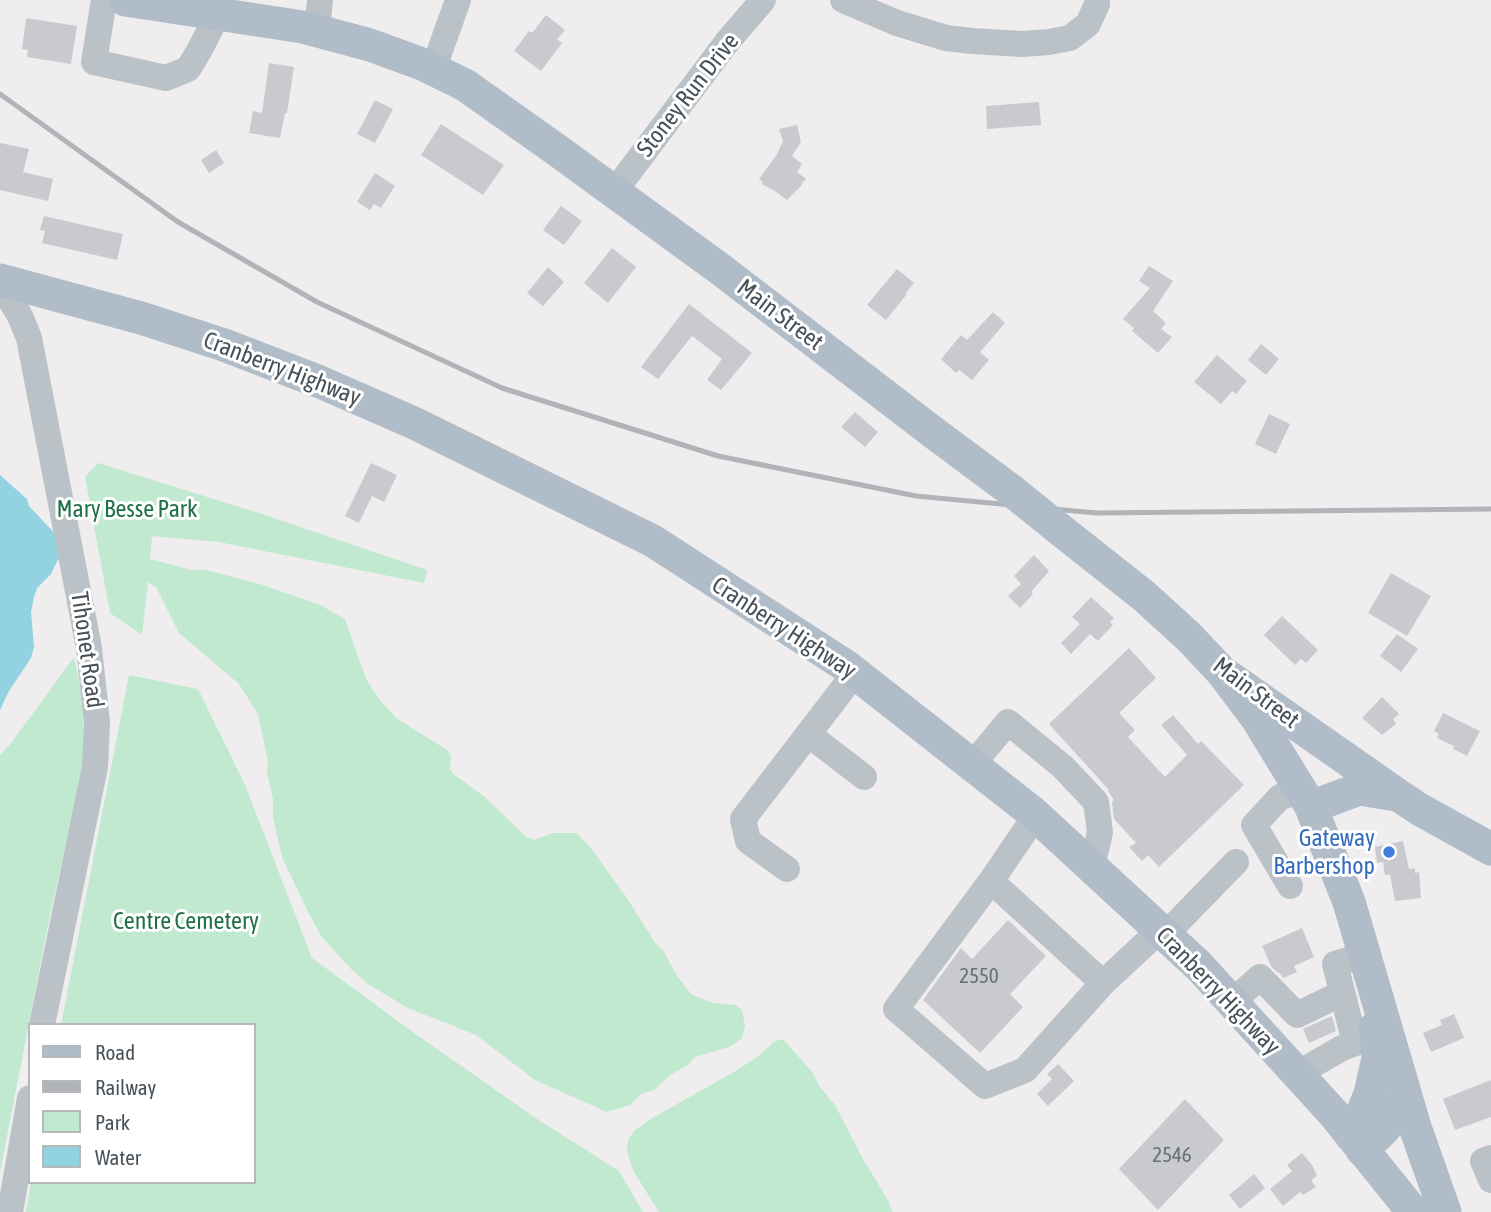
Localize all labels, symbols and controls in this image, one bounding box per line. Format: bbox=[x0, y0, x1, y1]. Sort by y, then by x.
street label: Stoney Run Drive bbox=[631, 28, 745, 162]
street label: Main Street bbox=[731, 273, 829, 357]
street label: Cranberry Highway bbox=[199, 326, 365, 412]
park label: Mary Besse Park bbox=[57, 495, 197, 523]
street label: Cranberry Highway bbox=[706, 571, 862, 685]
street label: Tihonet Road bbox=[65, 590, 109, 710]
street label: Main Street bbox=[1207, 651, 1305, 735]
place label: Gateway Barbershop bbox=[1273, 824, 1375, 880]
marker: Gateway Barbershop bbox=[1381, 844, 1397, 860]
park label: Centre Cemetery bbox=[113, 907, 259, 935]
street label: Cranberry Highway bbox=[1150, 921, 1286, 1061]
house number: 2550 bbox=[959, 963, 999, 989]
legend bbox=[28, 1023, 256, 1184]
text: Road bbox=[95, 1040, 135, 1064]
text: Railway bbox=[95, 1075, 156, 1099]
text: Park bbox=[95, 1110, 130, 1134]
house number: 2546 bbox=[1152, 1142, 1192, 1168]
text: Water bbox=[95, 1145, 141, 1169]

